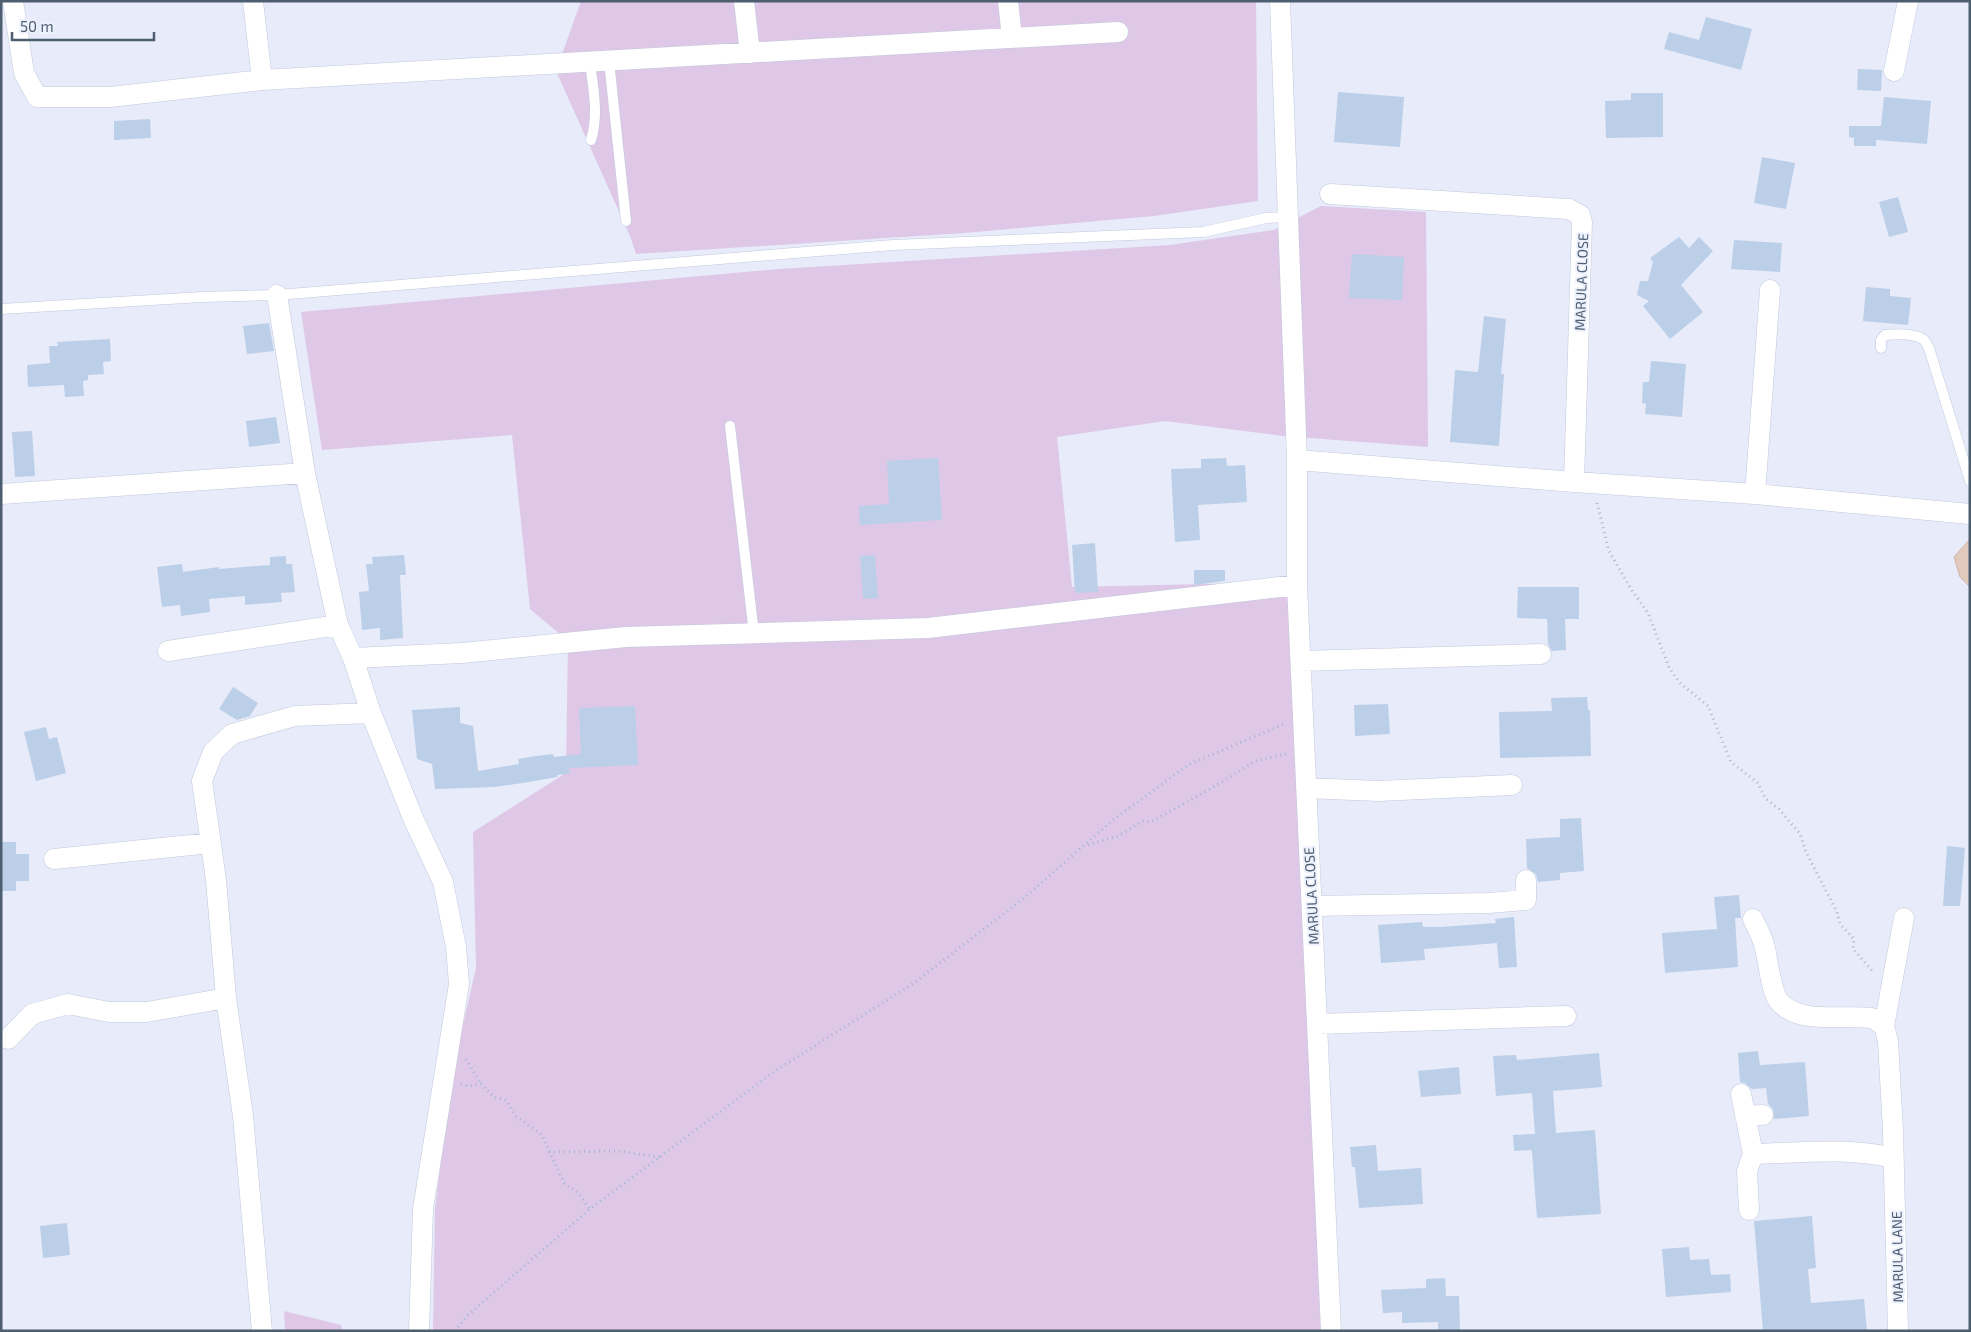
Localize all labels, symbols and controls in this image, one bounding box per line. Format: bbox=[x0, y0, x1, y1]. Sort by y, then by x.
scale bar bbox=[12, 10, 155, 42]
text: 50 m bbox=[20, 17, 54, 35]
street label: MARULA CLOSE bbox=[1571, 233, 1591, 331]
street label: MARULA CLOSE bbox=[1300, 847, 1322, 945]
street label: MARULA LANE bbox=[1888, 1211, 1906, 1303]

